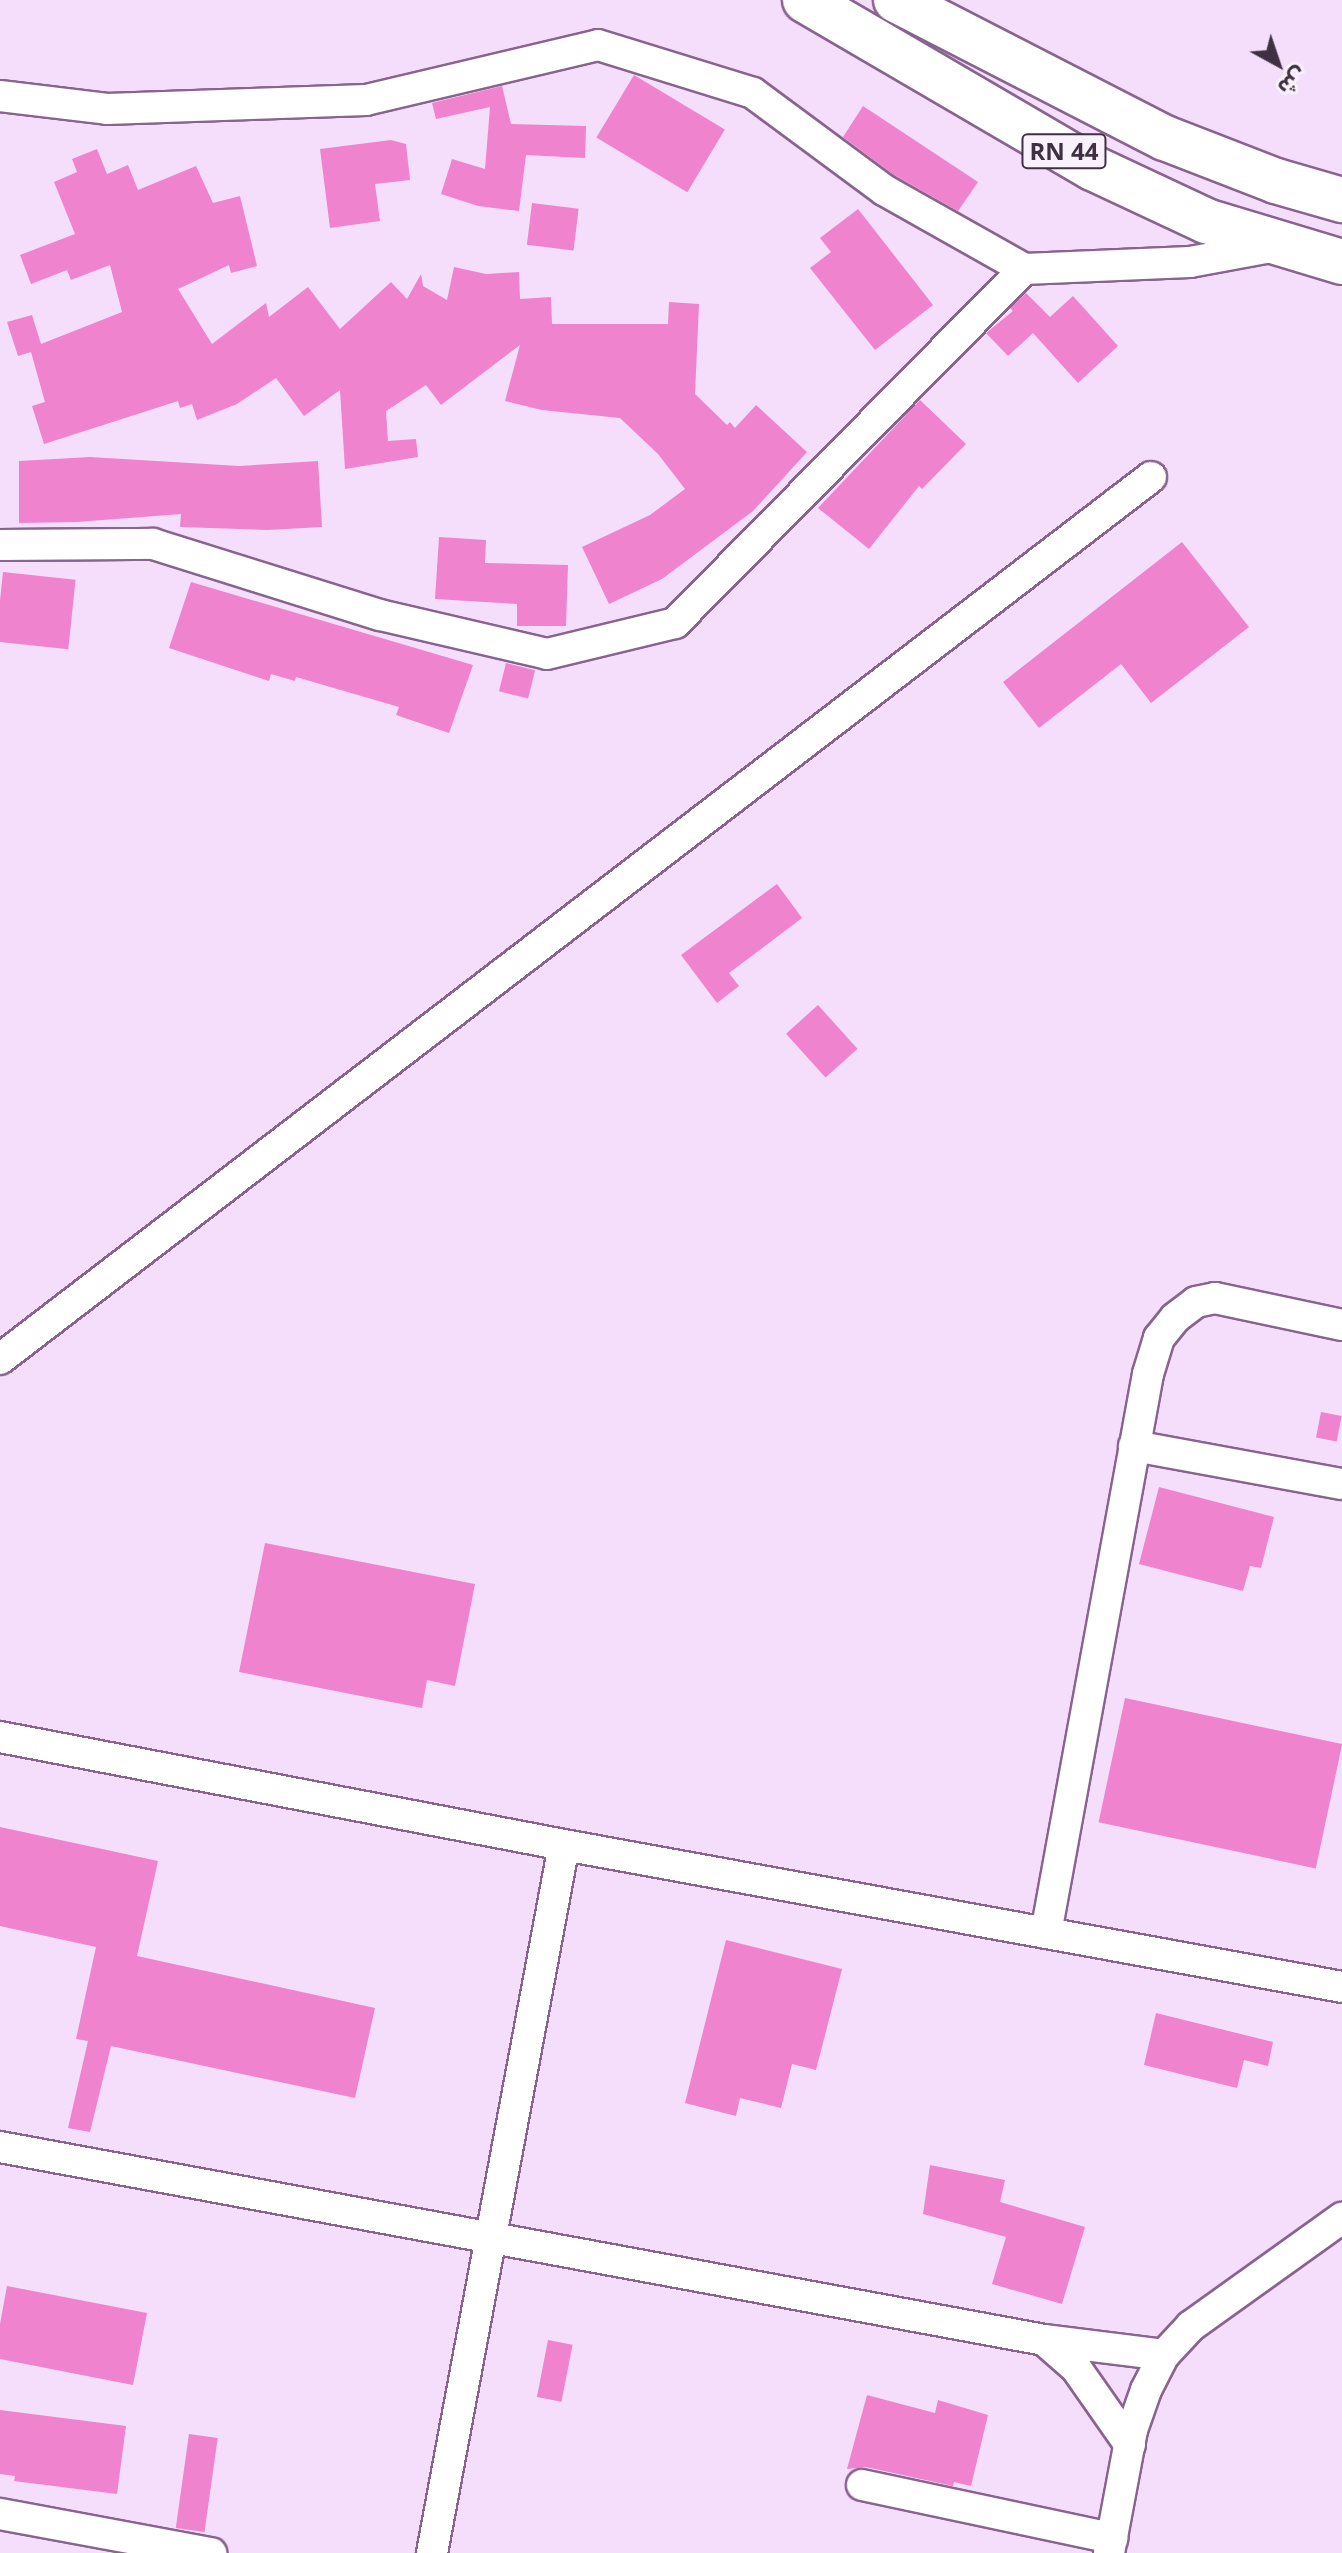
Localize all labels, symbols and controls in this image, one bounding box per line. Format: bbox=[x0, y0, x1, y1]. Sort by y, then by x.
north arrow bbox=[1238, 24, 1318, 104]
text: ش bbox=[1272, 61, 1315, 104]
road number: RN 44 bbox=[1020, 131, 1108, 171]

